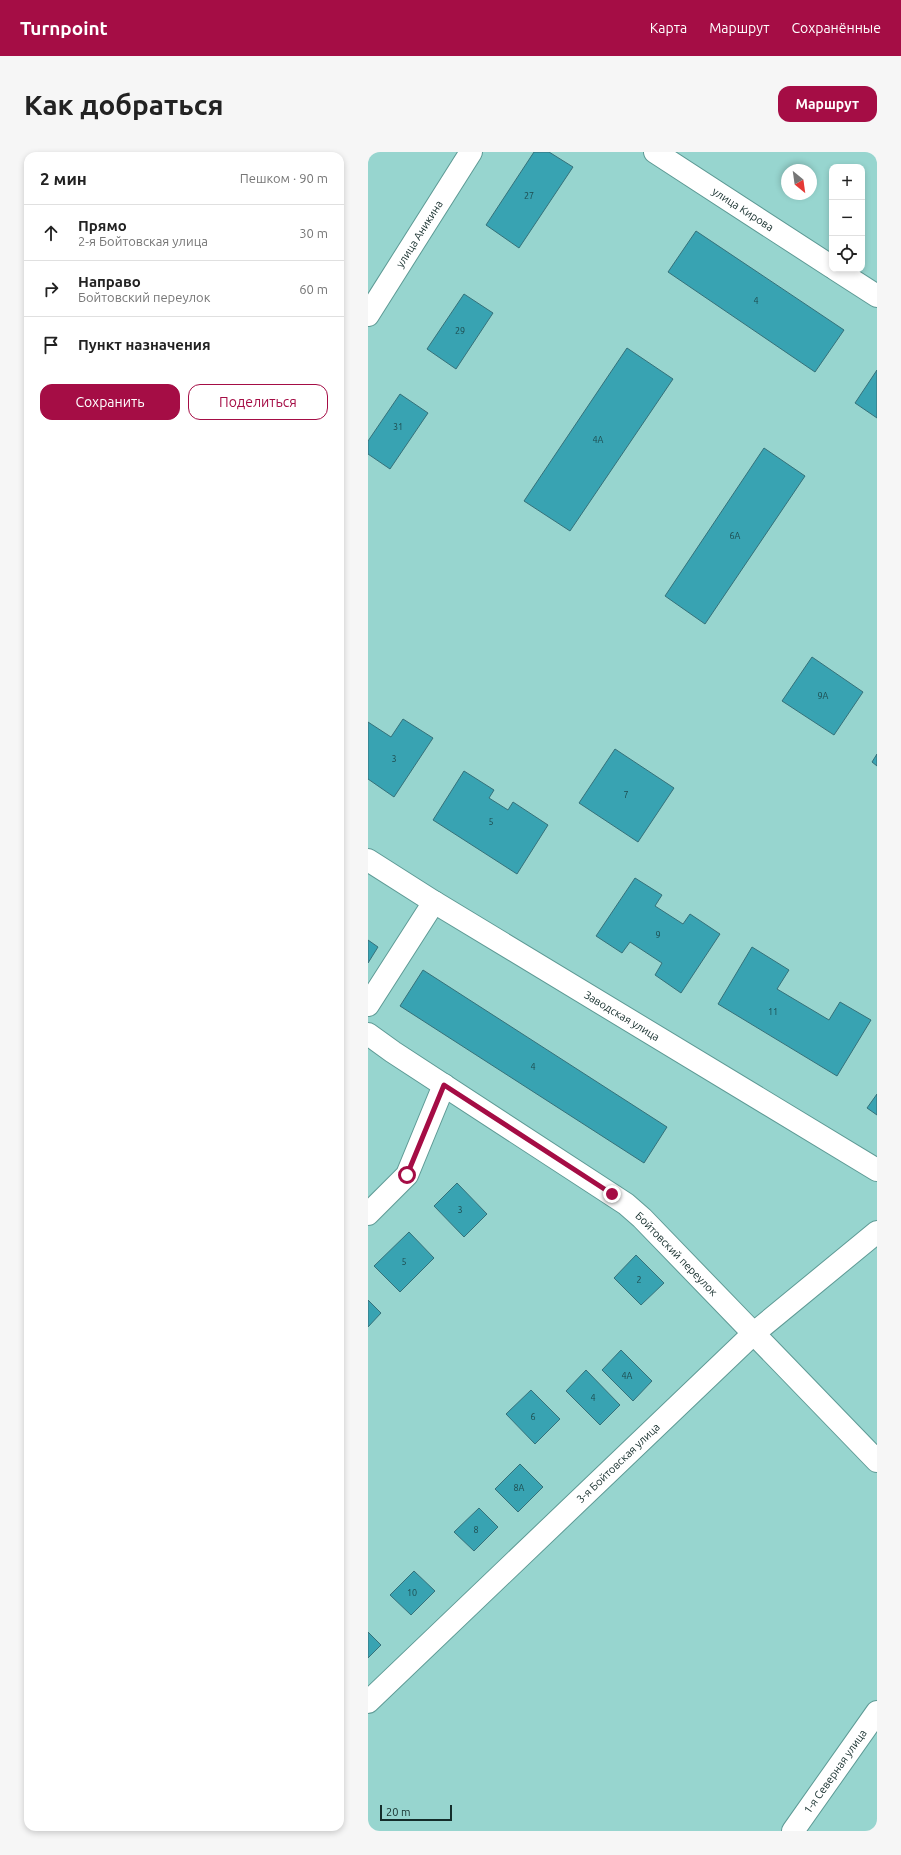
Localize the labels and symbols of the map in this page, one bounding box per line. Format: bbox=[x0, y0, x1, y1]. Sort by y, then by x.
north arrow bbox=[781, 164, 817, 200]
street label: улица Кирова bbox=[710, 185, 776, 233]
house number: 27 bbox=[524, 191, 534, 201]
street label: улица Аникина bbox=[394, 198, 445, 270]
house number: 4 bbox=[753, 296, 759, 306]
house number: 29 bbox=[455, 326, 465, 336]
house number: 31 bbox=[393, 422, 403, 432]
house number: 4А bbox=[593, 435, 604, 445]
house number: 6А bbox=[730, 531, 741, 541]
house number: 9А bbox=[818, 691, 829, 701]
house number: 3 bbox=[391, 754, 397, 764]
house number: 7 bbox=[623, 790, 629, 800]
house number: 5 bbox=[488, 817, 494, 827]
house number: 9 bbox=[655, 930, 661, 940]
street label: Заводская улица bbox=[582, 988, 662, 1043]
house number: 11 bbox=[768, 1007, 778, 1017]
house number: 4 bbox=[530, 1062, 536, 1072]
route start bbox=[398, 1166, 416, 1184]
route end bbox=[603, 1185, 621, 1203]
house number: 3 bbox=[457, 1205, 463, 1215]
street label: Бойтовский переулок bbox=[633, 1209, 720, 1298]
house number: 5 bbox=[401, 1257, 407, 1267]
house number: 2 bbox=[636, 1275, 642, 1285]
house number: 4А bbox=[622, 1371, 633, 1381]
house number: 4 bbox=[590, 1393, 596, 1403]
house number: 6 bbox=[530, 1412, 536, 1422]
street label: 3-я Бойтовская улица bbox=[574, 1421, 662, 1505]
house number: 8А bbox=[514, 1483, 525, 1493]
house number: 8 bbox=[473, 1525, 479, 1535]
house number: 10 bbox=[407, 1588, 417, 1598]
street label: 1-я Северная улица bbox=[801, 1727, 869, 1816]
scale bar bbox=[380, 1803, 452, 1822]

